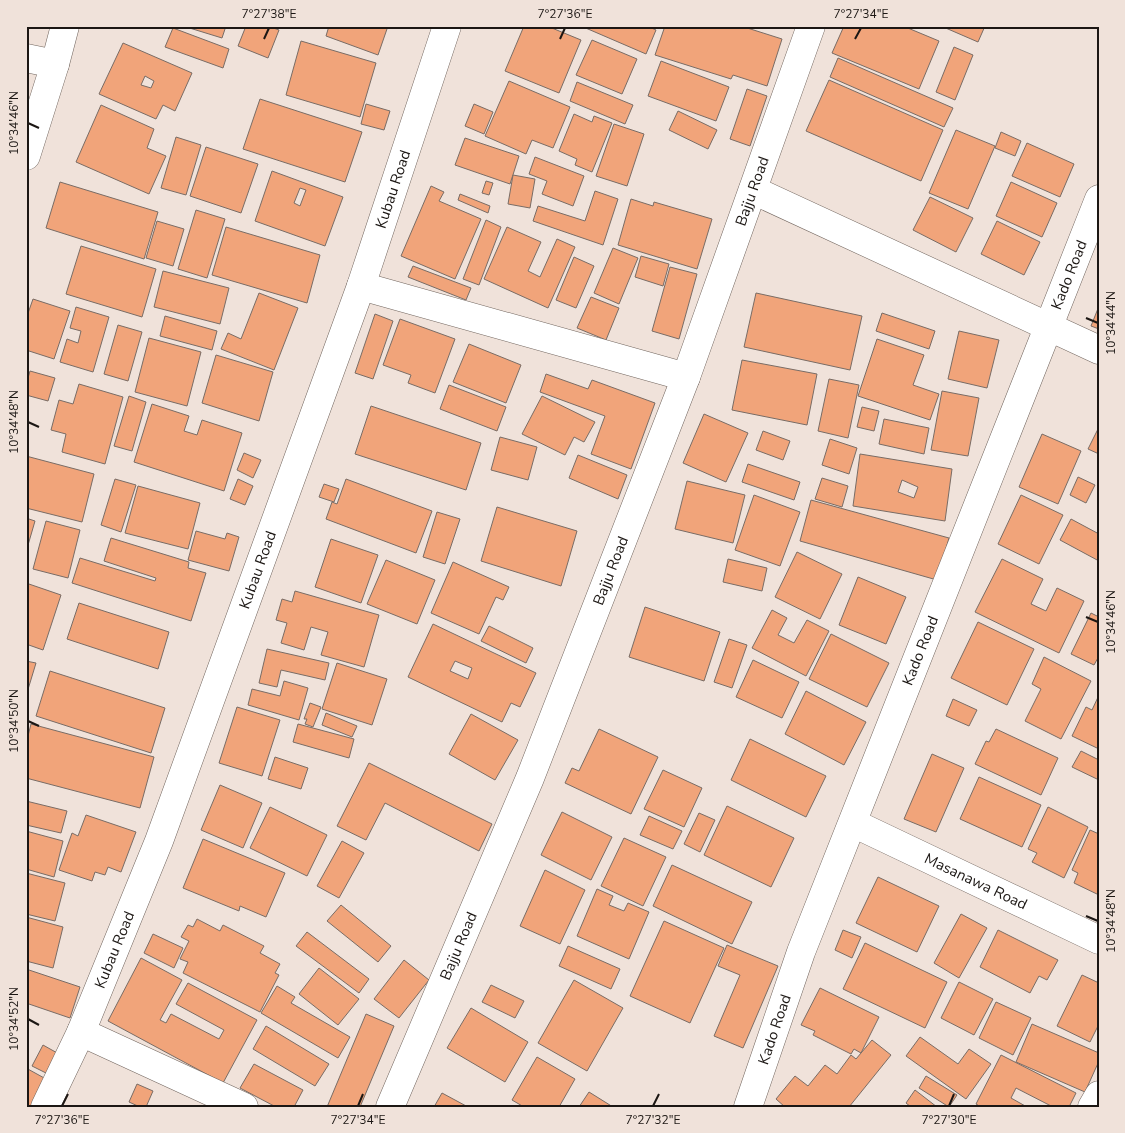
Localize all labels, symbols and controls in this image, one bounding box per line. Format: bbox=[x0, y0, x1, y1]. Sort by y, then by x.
text: 7°27'38"E bbox=[242, 6, 296, 22]
text: 7°27'36"E bbox=[538, 6, 592, 22]
text: 7°27'34"E bbox=[834, 6, 888, 22]
text: 10°34'46"N bbox=[6, 91, 22, 155]
street label: Kubau Road bbox=[371, 147, 415, 231]
street label: Bajju Road bbox=[731, 154, 774, 229]
street label: Kado Road bbox=[1046, 237, 1092, 313]
text: 10°34'44"N bbox=[1103, 291, 1119, 355]
text: 10°34'48"N bbox=[6, 390, 22, 454]
street label: Kubau Road bbox=[234, 528, 281, 612]
street label: Bajju Road bbox=[588, 533, 633, 608]
text: 10°34'46"N bbox=[1103, 590, 1119, 654]
street label: Kado Road bbox=[898, 613, 943, 688]
text: 10°34'50"N bbox=[6, 689, 22, 753]
street label: Masanawa Road bbox=[921, 848, 1030, 914]
text: 10°34'48"N bbox=[1103, 889, 1119, 953]
street label: Kubau Road bbox=[90, 908, 139, 991]
street label: Bajju Road bbox=[435, 909, 482, 983]
text: 10°34'52"N bbox=[6, 987, 22, 1051]
street label: Kado Road bbox=[753, 992, 796, 1067]
text: 7°27'36"E bbox=[35, 1112, 89, 1128]
text: 7°27'34"E bbox=[331, 1112, 385, 1128]
text: 7°27'32"E bbox=[626, 1112, 680, 1128]
text: 7°27'30"E bbox=[922, 1112, 976, 1128]

